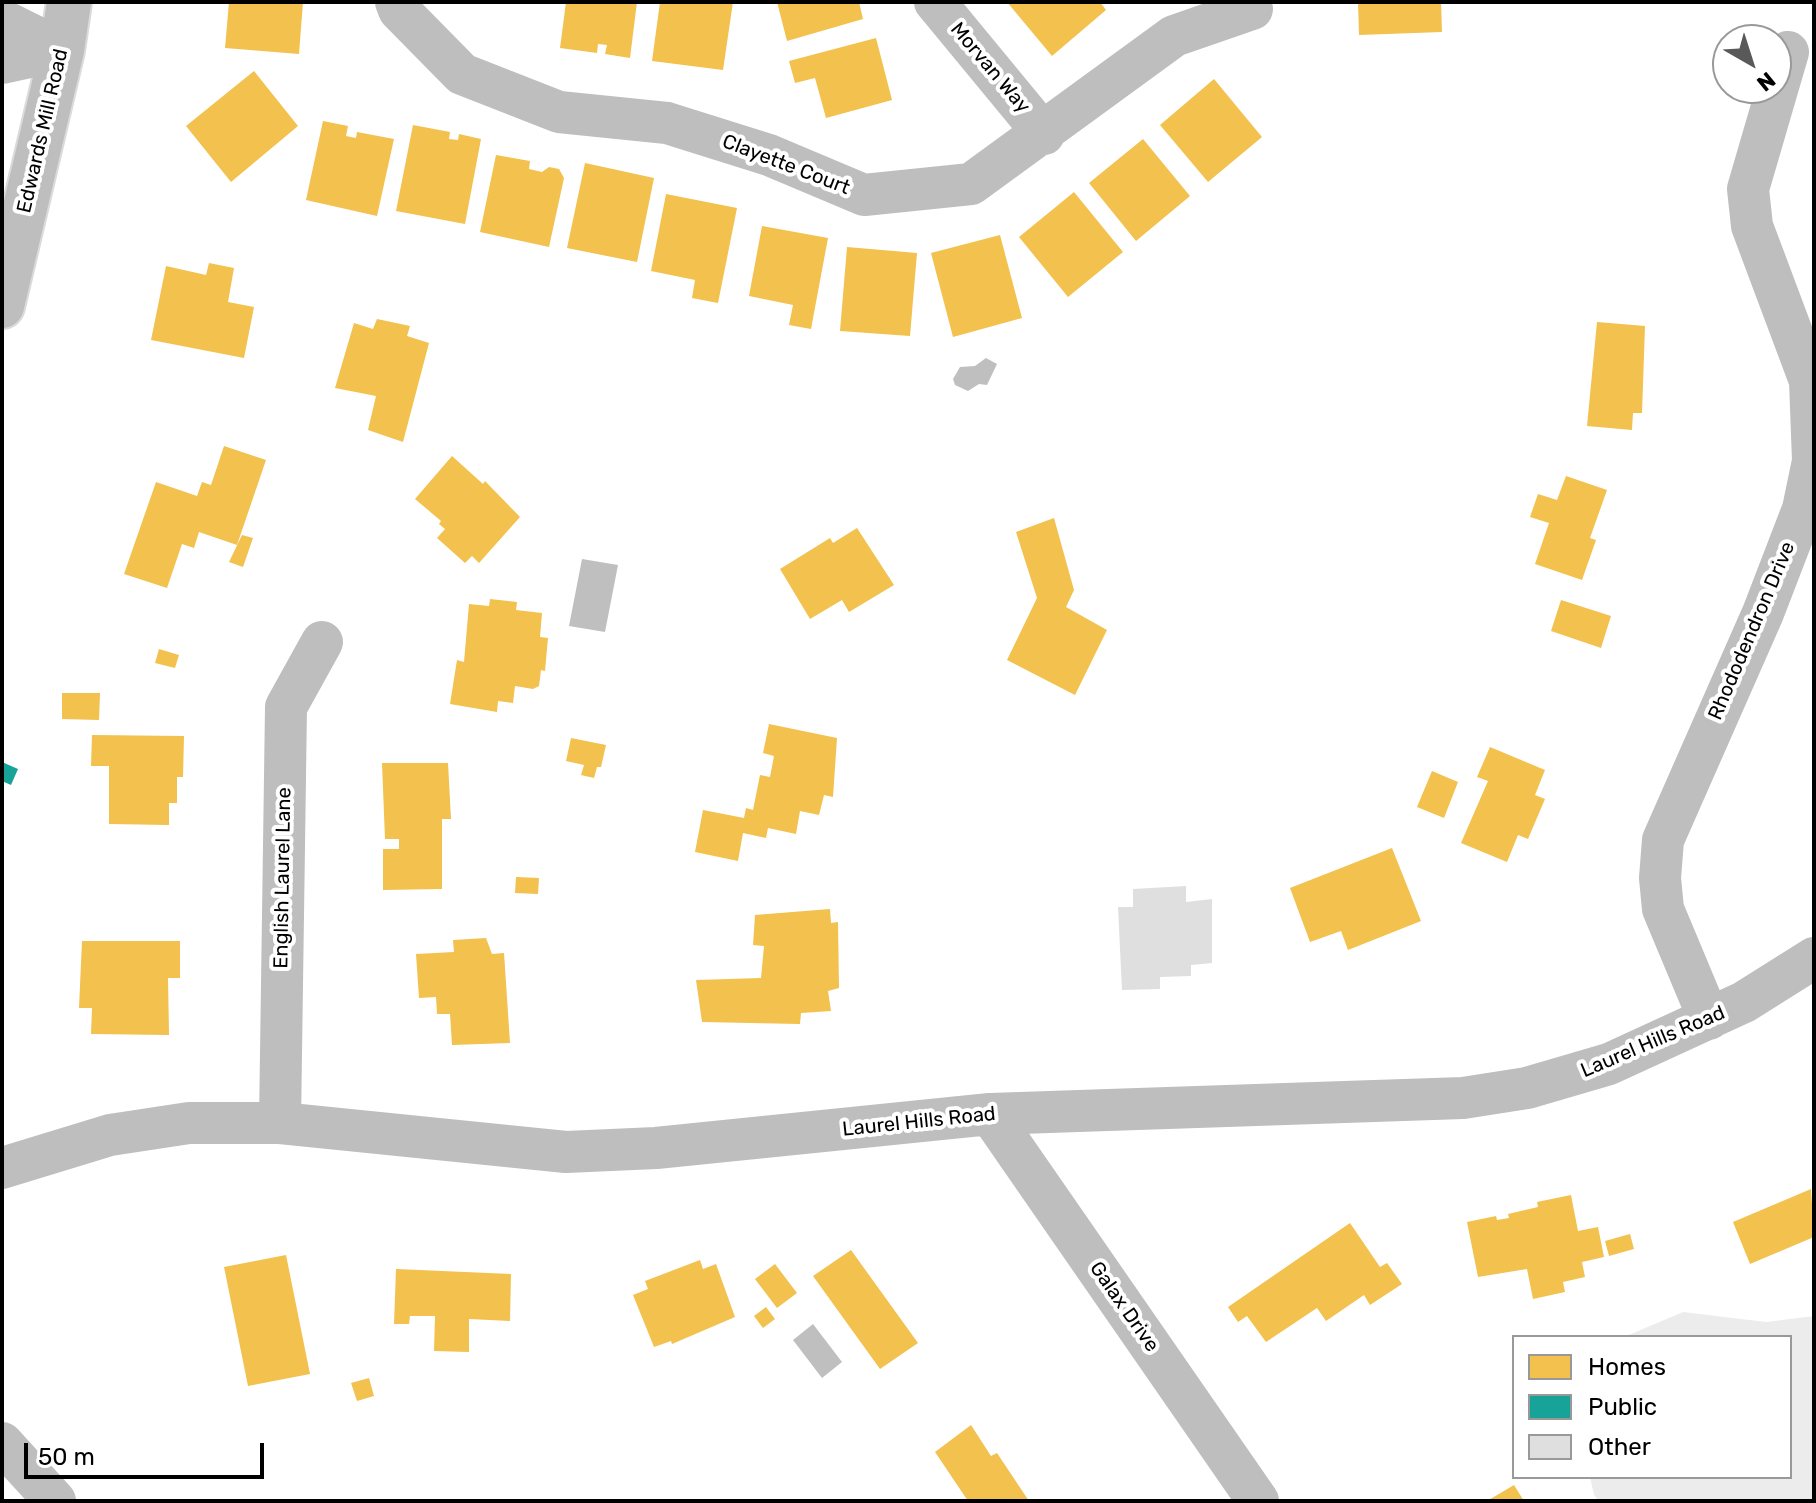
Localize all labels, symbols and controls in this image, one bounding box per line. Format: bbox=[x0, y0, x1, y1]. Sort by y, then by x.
street label: Morvan Way bbox=[945, 18, 1035, 118]
north arrow bbox=[1712, 24, 1792, 104]
street label: Edwards Mill Road bbox=[12, 47, 74, 215]
text: N bbox=[1752, 66, 1781, 97]
street label: Clayette Court bbox=[719, 130, 853, 200]
street label: Rhododendron Drive bbox=[1704, 538, 1800, 724]
street label: English Laurel Lane bbox=[269, 787, 297, 969]
street label: Laurel Hills Road bbox=[1577, 1001, 1729, 1083]
street label: Laurel Hills Road bbox=[841, 1102, 997, 1142]
street label: Galax Drive bbox=[1084, 1257, 1164, 1357]
legend bbox=[1512, 1335, 1792, 1479]
text: Homes bbox=[1588, 1353, 1666, 1381]
text: Public bbox=[1588, 1393, 1657, 1421]
scale bar bbox=[28, 1427, 268, 1477]
text: Other bbox=[1588, 1433, 1651, 1461]
text: 50 m bbox=[38, 1443, 95, 1471]

